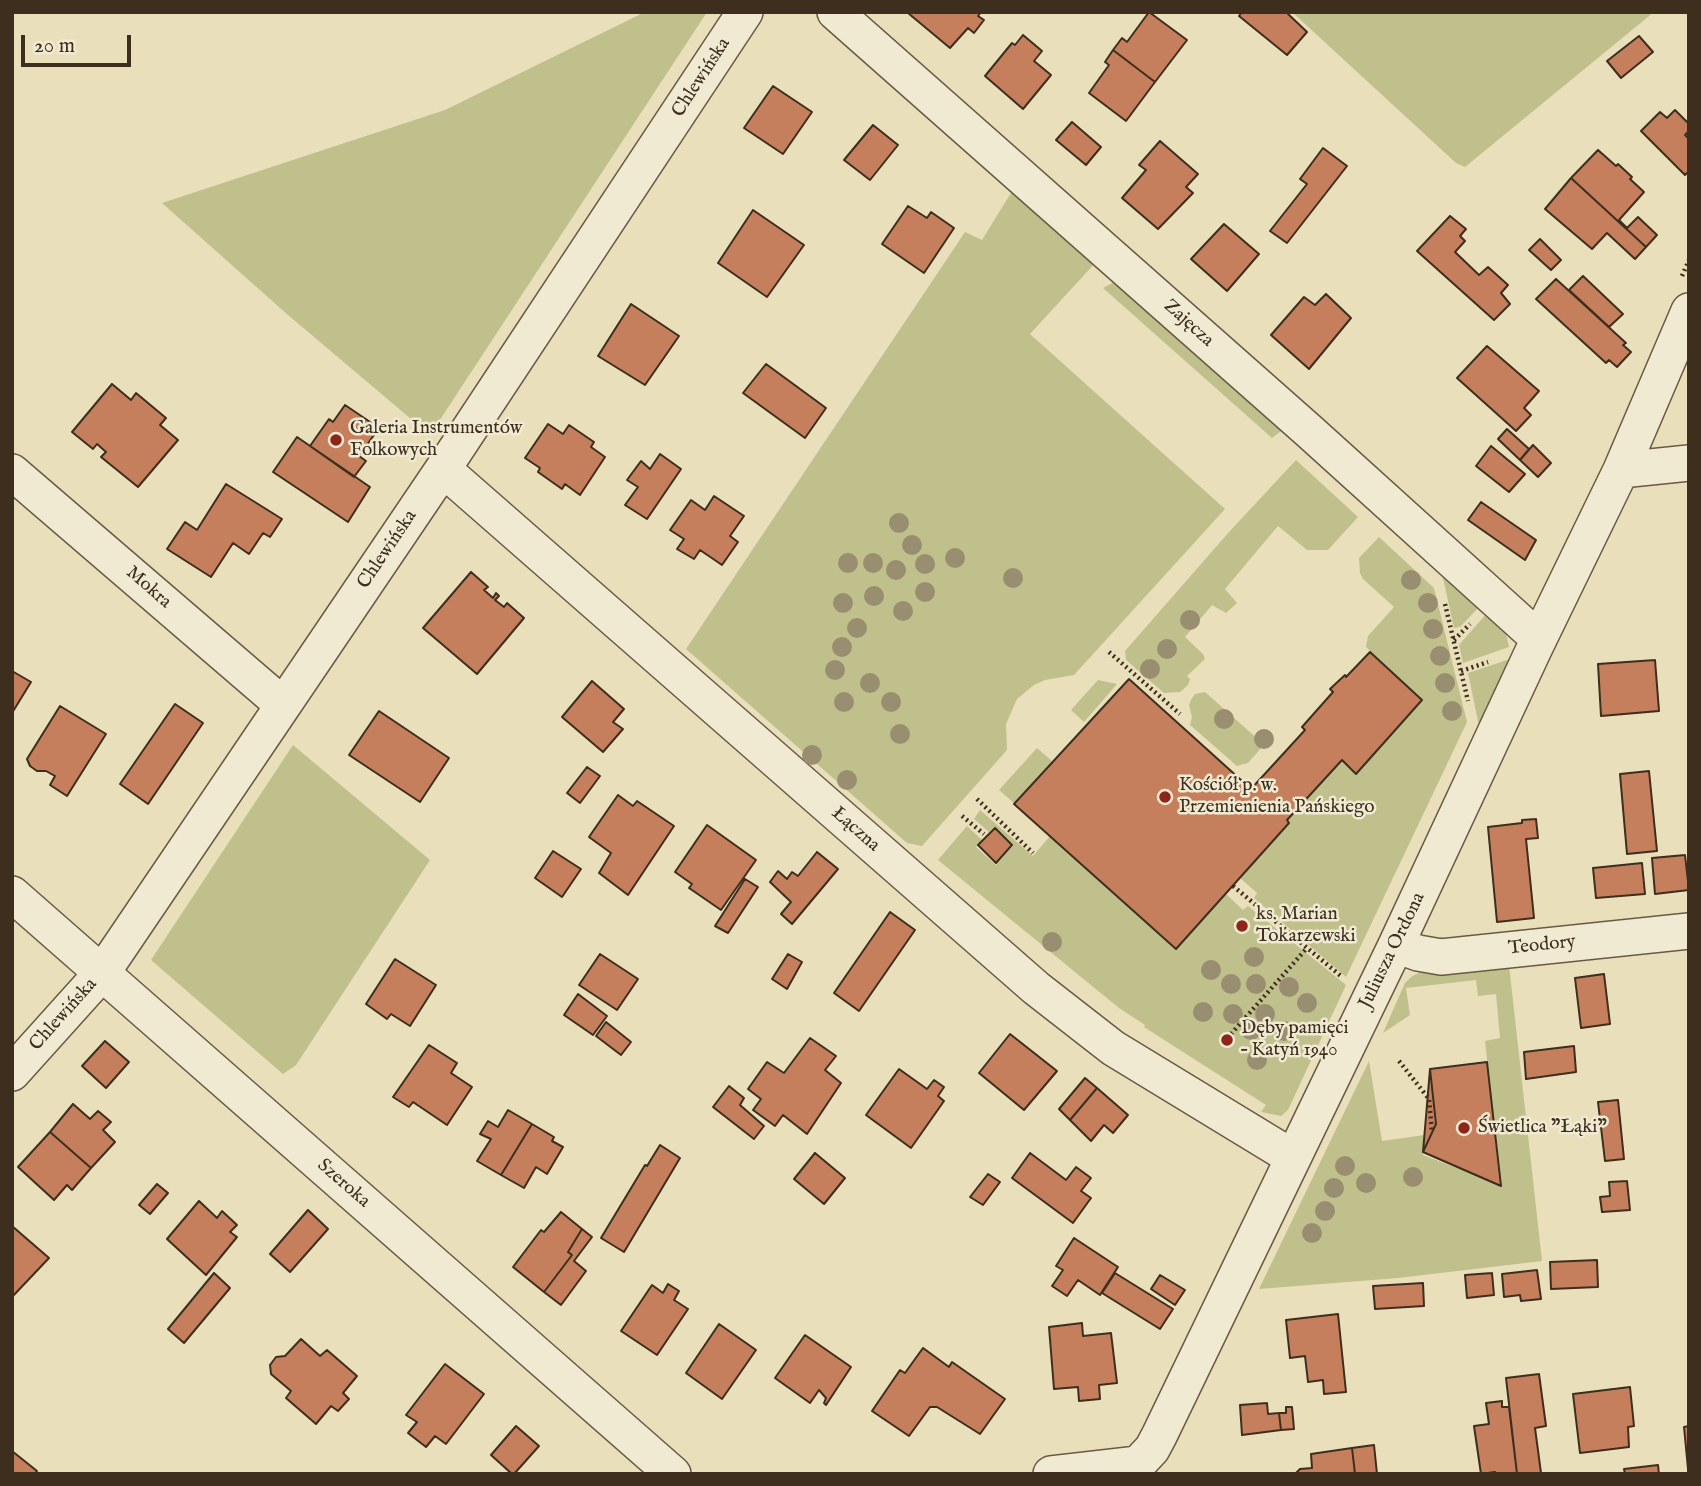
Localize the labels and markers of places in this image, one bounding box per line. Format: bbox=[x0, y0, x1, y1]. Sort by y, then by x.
place label: Galeria Instrumentów Folkowych bbox=[350, 418, 522, 462]
marker: Galeria Instrumentów Folkowych bbox=[328, 432, 344, 448]
place label: Kościół p. w. Przemienienia Pańskiego bbox=[1179, 775, 1375, 819]
marker: Kościół p. w. Przemienienia Pańskiego bbox=[1157, 789, 1173, 805]
place label: ks. Marian Tokarzewski bbox=[1256, 904, 1356, 948]
marker: ks. Marian Tokarzewski bbox=[1234, 918, 1250, 934]
place label: Dęby pamięci – Katyń 1940 bbox=[1241, 1018, 1349, 1062]
marker: Dęby pamięci – Katyń 1940 bbox=[1219, 1032, 1235, 1048]
place label: Świetlica "Łąki" bbox=[1478, 1117, 1607, 1139]
marker: Świetlica "Łąki" bbox=[1456, 1120, 1472, 1136]

